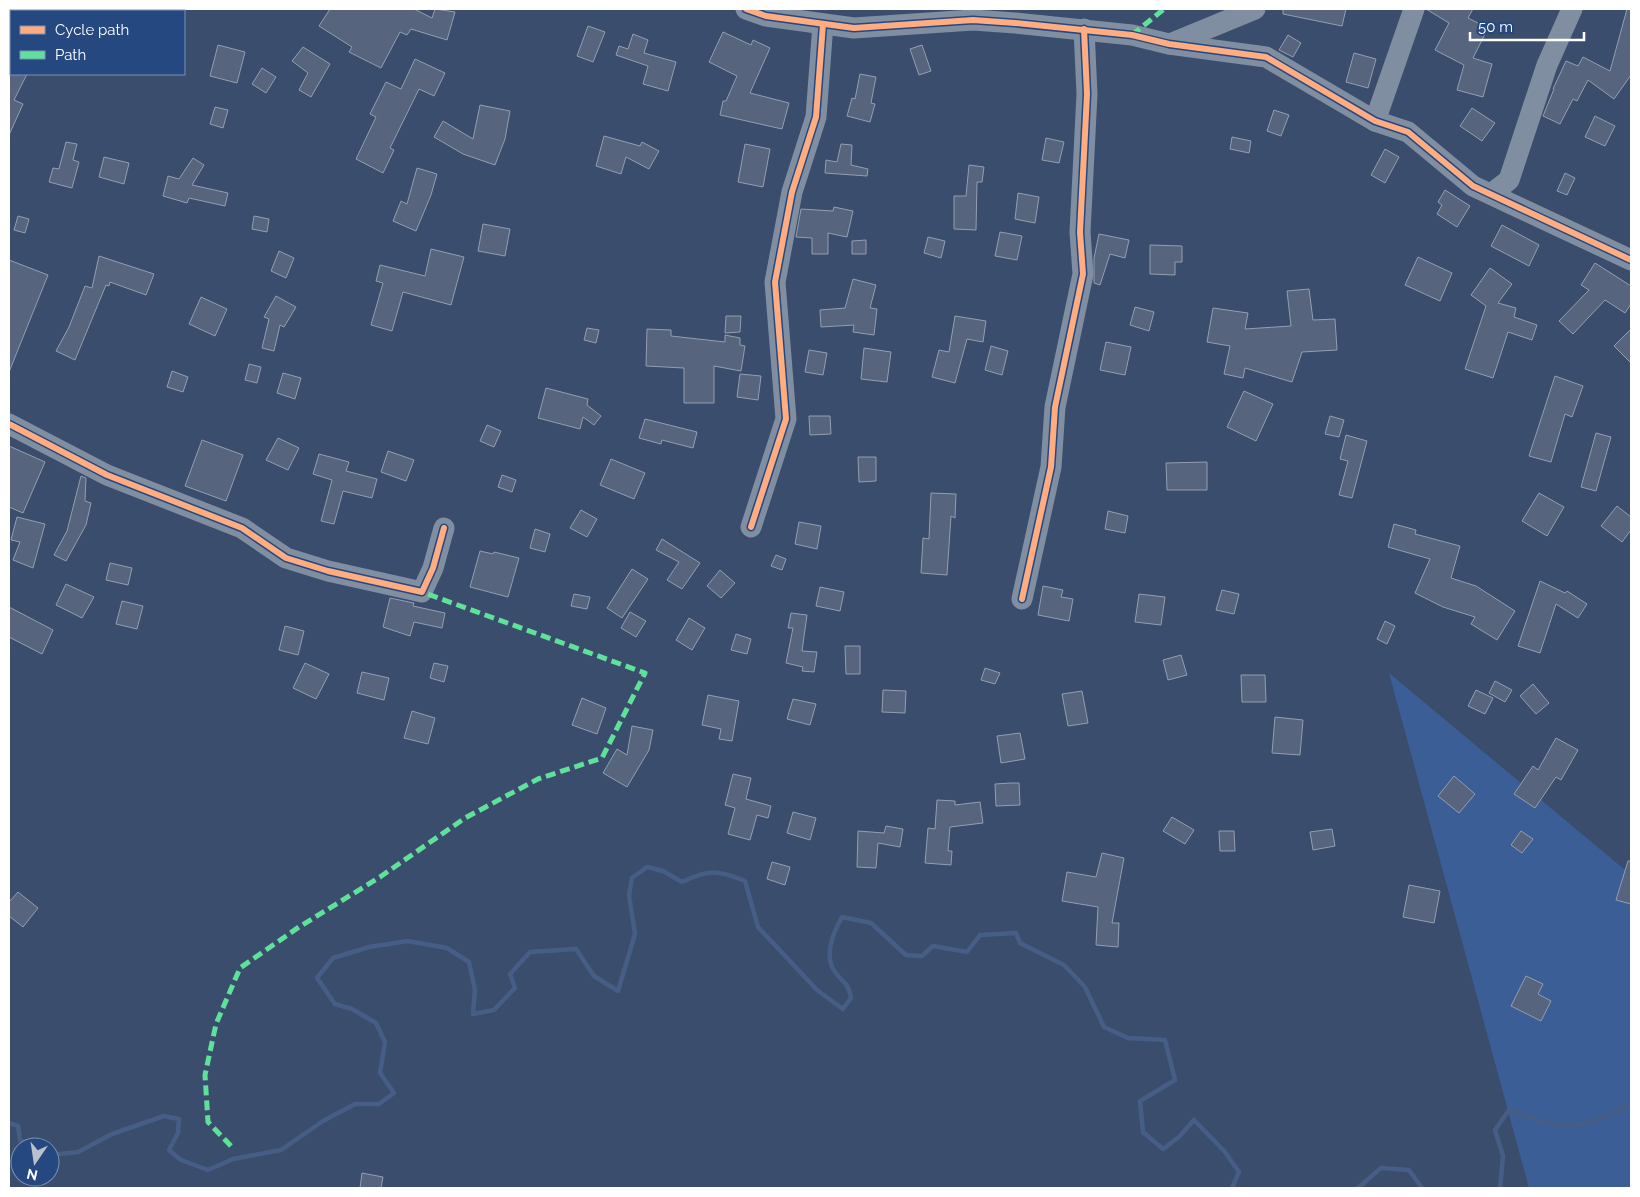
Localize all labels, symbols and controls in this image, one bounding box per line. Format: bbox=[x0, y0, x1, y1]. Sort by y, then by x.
legend bbox=[10, 10, 185, 75]
scale bar bbox=[1470, 10, 1584, 42]
text: 50 m bbox=[1478, 18, 1513, 36]
text: Cycle path bbox=[55, 21, 129, 39]
text: Path bbox=[55, 46, 86, 64]
north arrow bbox=[10, 1137, 60, 1187]
text: N bbox=[25, 1166, 39, 1184]

